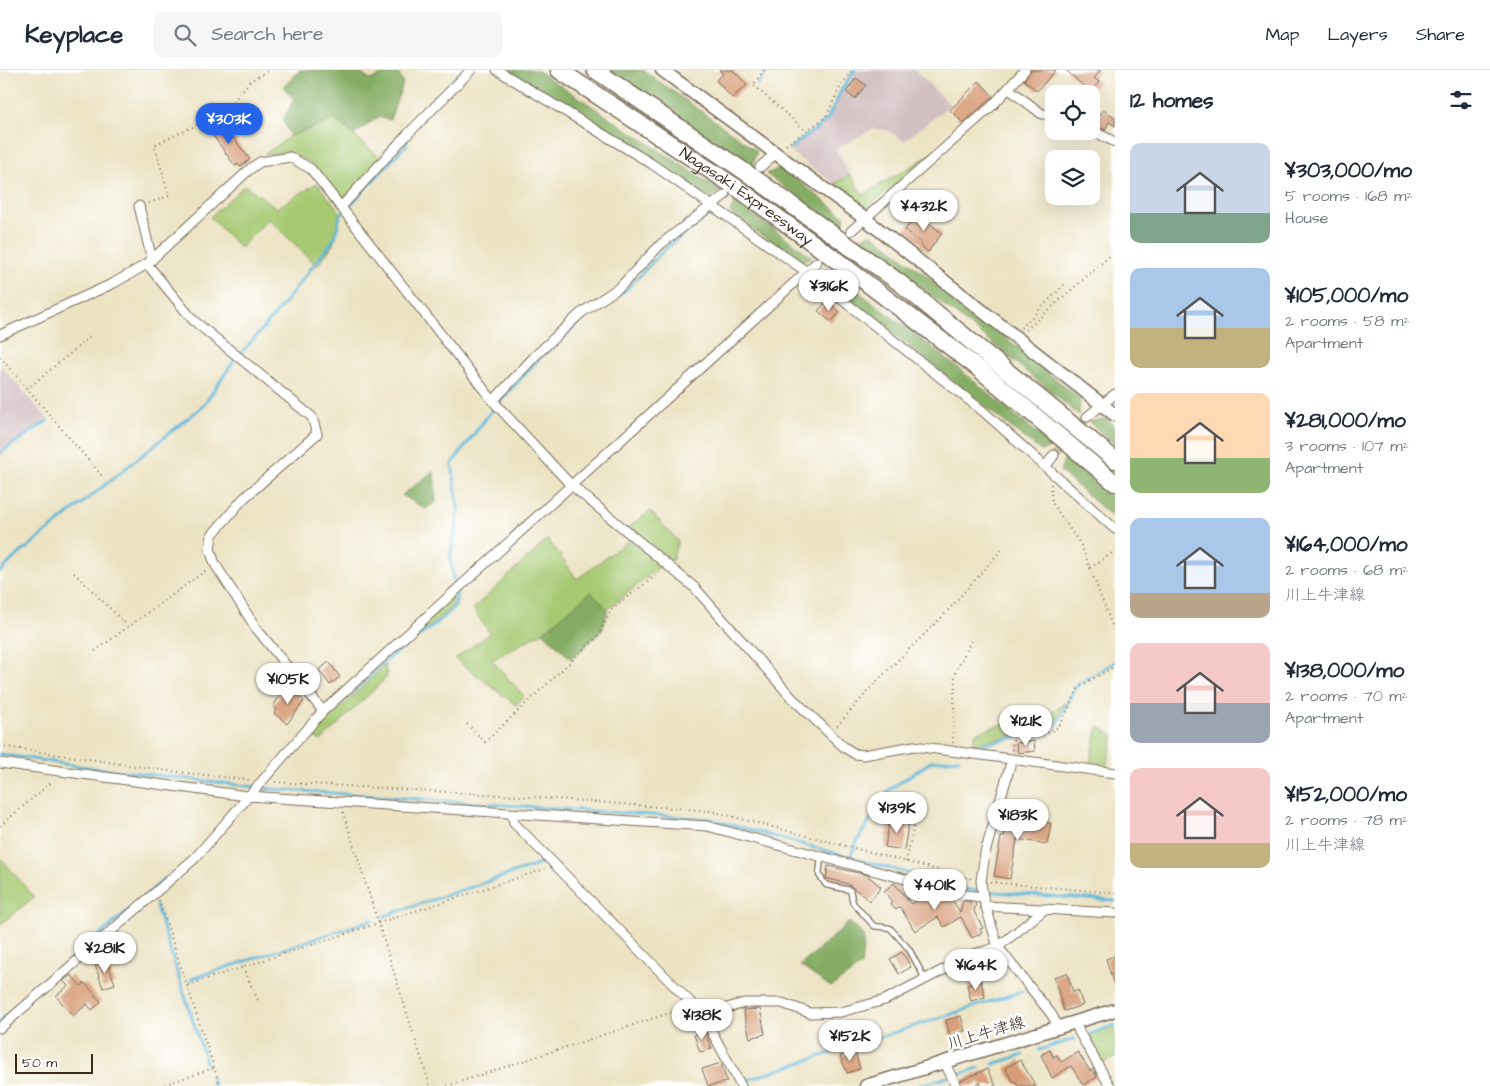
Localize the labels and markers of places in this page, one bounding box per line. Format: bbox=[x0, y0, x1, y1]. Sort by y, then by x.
pin: ¥303K bbox=[194, 102, 264, 145]
pin: ¥432K bbox=[889, 190, 959, 232]
pin: ¥316K bbox=[794, 270, 864, 312]
pin: ¥105K bbox=[253, 662, 323, 705]
pin: ¥121K bbox=[991, 704, 1061, 747]
pin: ¥139K bbox=[862, 792, 932, 834]
pin: ¥183K bbox=[983, 798, 1053, 841]
pin: ¥401K bbox=[900, 868, 970, 911]
pin: ¥281K bbox=[70, 932, 140, 974]
pin: ¥164K bbox=[941, 948, 1011, 991]
pin: ¥138K bbox=[667, 998, 737, 1041]
pin: ¥152K bbox=[815, 1020, 885, 1062]

